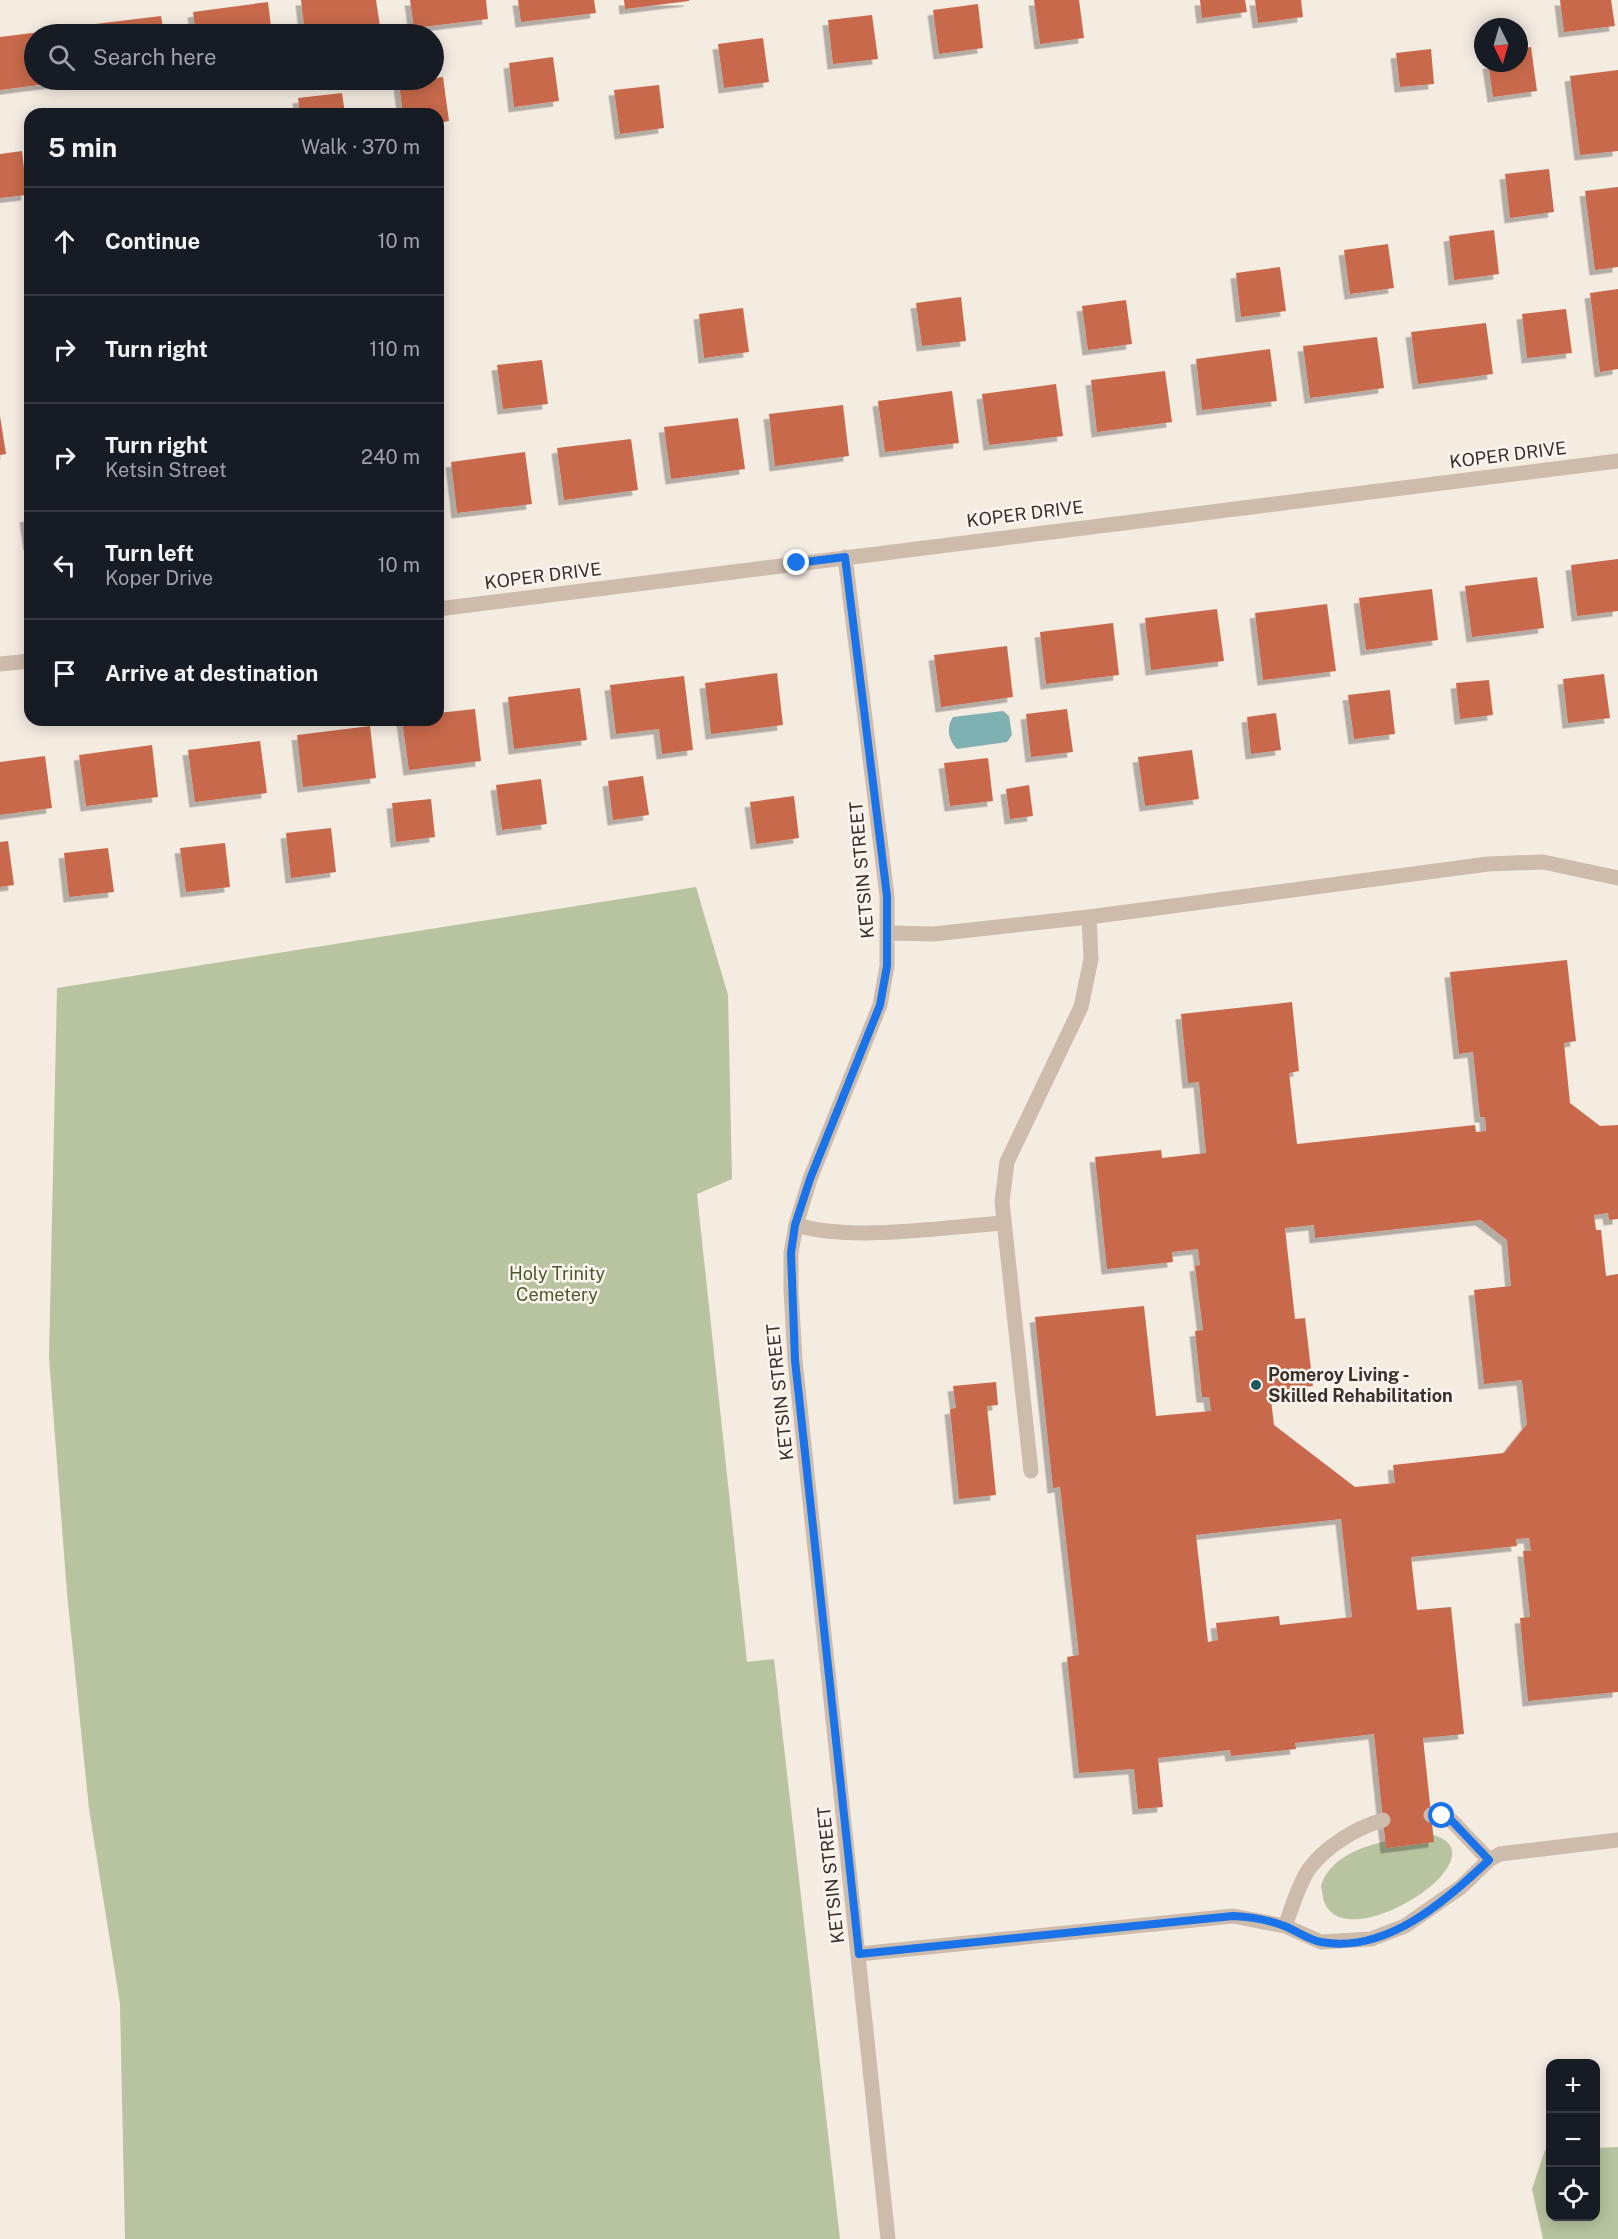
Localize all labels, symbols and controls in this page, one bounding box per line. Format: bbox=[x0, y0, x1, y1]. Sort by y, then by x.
north arrow bbox=[1474, 18, 1528, 72]
search box bbox=[24, 24, 444, 90]
icon: search bbox=[45, 41, 78, 74]
text: Search here bbox=[93, 44, 217, 70]
text: 5 min bbox=[48, 132, 117, 163]
text: Walk · 370 m bbox=[301, 135, 420, 159]
icon: ahead bbox=[48, 225, 81, 258]
text: Continue bbox=[105, 228, 200, 254]
text: 10 m bbox=[377, 229, 420, 253]
icon: right bbox=[48, 333, 81, 366]
text: Turn right bbox=[105, 336, 208, 362]
text: 110 m bbox=[369, 337, 420, 361]
text: Turn right bbox=[105, 432, 208, 458]
street label: KOPER DRIVE bbox=[1448, 437, 1568, 472]
icon: right bbox=[48, 441, 81, 474]
text: 240 m bbox=[361, 445, 420, 469]
text: Ketsin Street bbox=[105, 458, 227, 482]
street label: KOPER DRIVE bbox=[965, 496, 1085, 531]
text: Turn left bbox=[105, 540, 194, 566]
icon: left bbox=[48, 549, 81, 582]
route end bbox=[783, 549, 809, 575]
text: 10 m bbox=[377, 553, 420, 577]
street label: KOPER DRIVE bbox=[483, 558, 603, 593]
text: Koper Drive bbox=[105, 566, 213, 590]
icon: arrive bbox=[48, 657, 81, 690]
text: Arrive at destination bbox=[105, 660, 318, 686]
street label: KETSIN STREET bbox=[845, 800, 878, 939]
park label: Holy Trinity Cemetery bbox=[509, 1263, 605, 1305]
street label: KETSIN STREET bbox=[762, 1322, 797, 1462]
place label: Pomeroy Living - Skilled Rehabilitation bbox=[1268, 1364, 1453, 1406]
marker: Pomeroy Living - Skilled Rehabilitation bbox=[1249, 1378, 1263, 1392]
route start bbox=[1428, 1802, 1454, 1828]
street label: KETSIN STREET bbox=[813, 1805, 848, 1945]
map controls bbox=[1546, 2059, 1600, 2221]
button: + bbox=[1546, 2059, 1600, 2113]
button: − bbox=[1546, 2113, 1600, 2167]
button: locate bbox=[1546, 2167, 1600, 2221]

